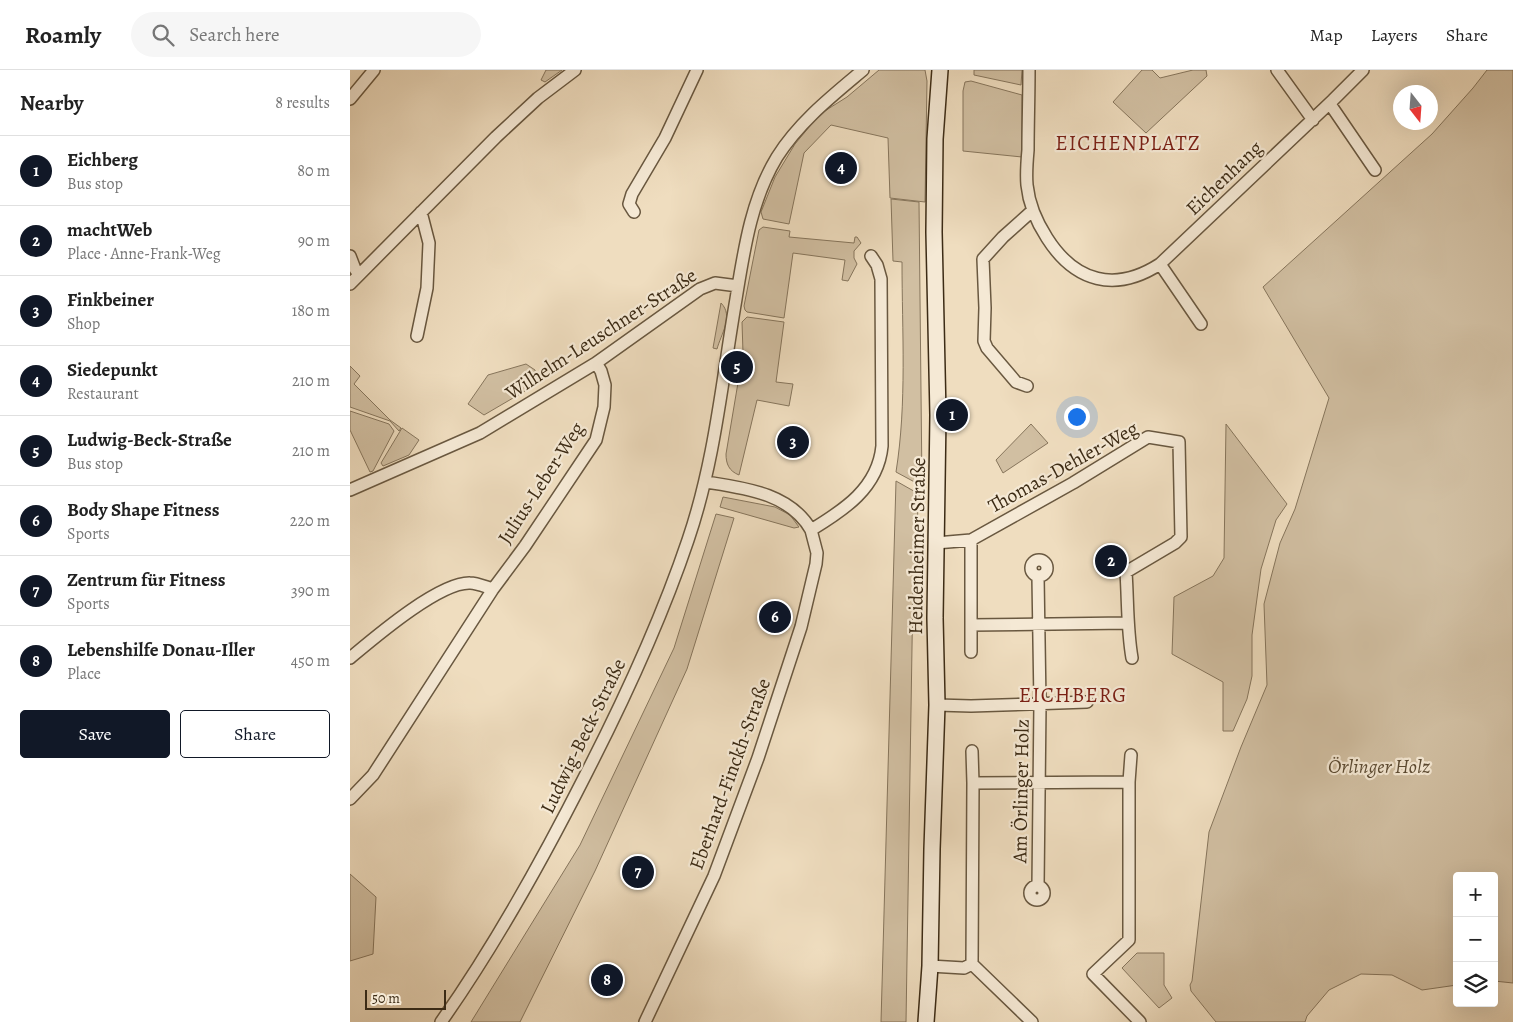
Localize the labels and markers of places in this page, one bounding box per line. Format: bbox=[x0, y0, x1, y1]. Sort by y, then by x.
pin: 4 bbox=[825, 149, 857, 187]
pin: 5 bbox=[721, 348, 753, 386]
pin: 1 bbox=[936, 396, 968, 434]
pin: 3 bbox=[777, 423, 809, 461]
pin: 2 bbox=[1095, 542, 1127, 580]
pin: 6 bbox=[759, 598, 791, 636]
pin: 7 bbox=[622, 853, 654, 891]
pin: 8 bbox=[591, 961, 623, 999]

